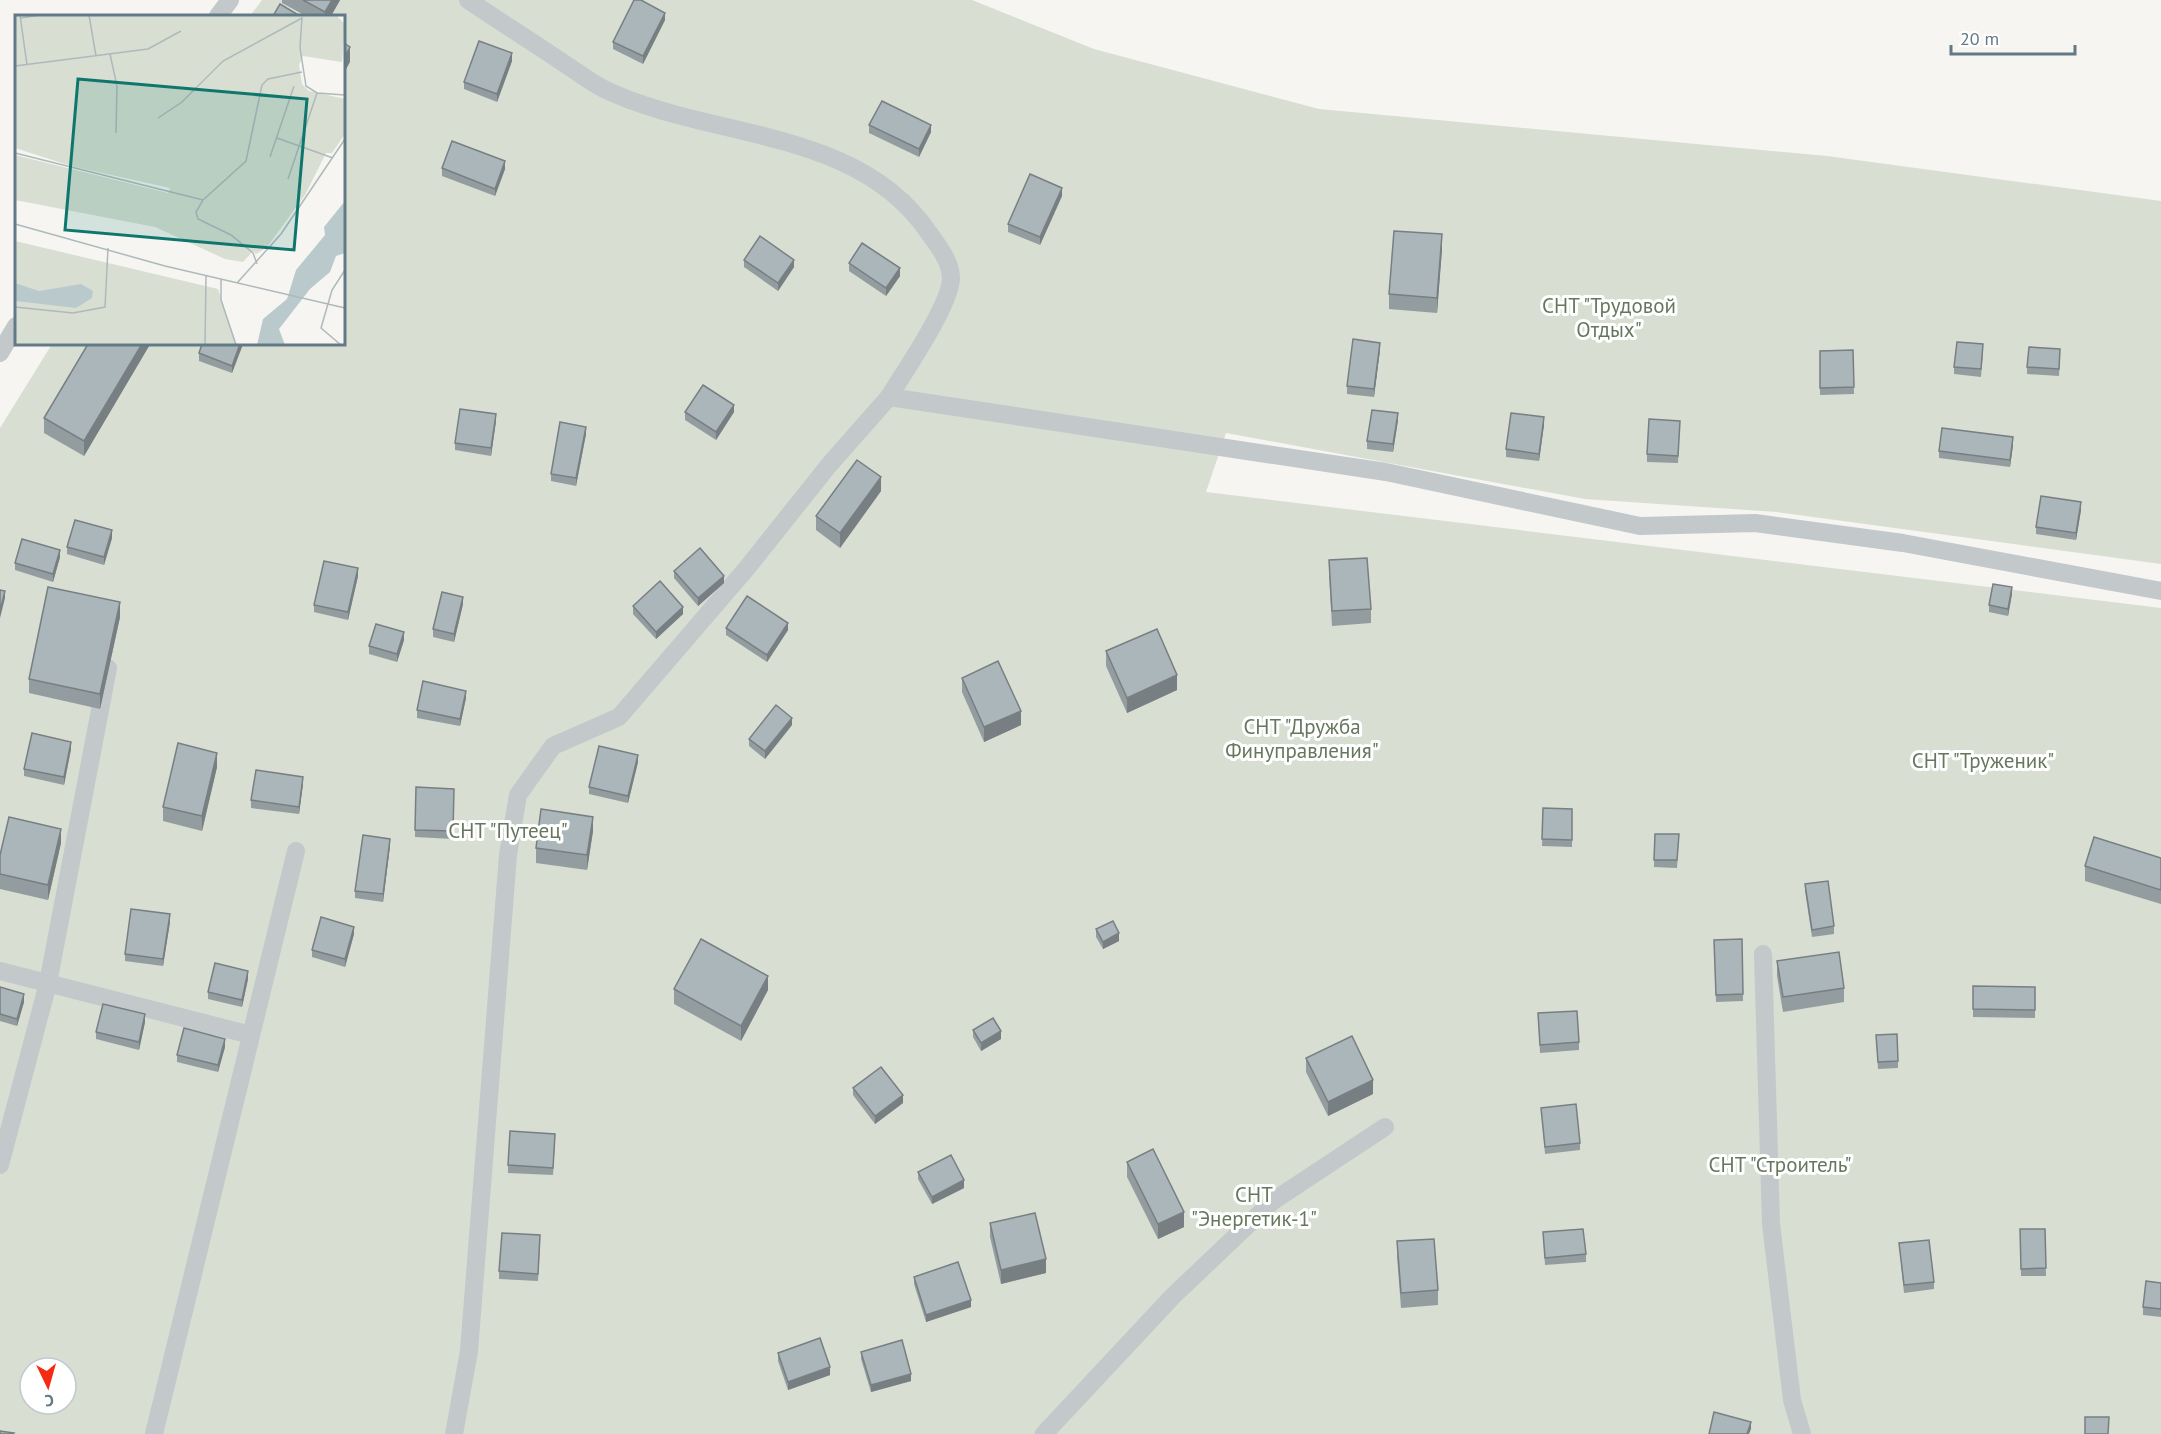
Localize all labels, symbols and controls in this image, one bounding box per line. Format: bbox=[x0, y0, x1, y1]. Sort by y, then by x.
inset map bbox=[15, 15, 345, 345]
scale bar bbox=[1951, 18, 2076, 56]
text: 20 m bbox=[1960, 27, 1999, 50]
park label: СНТ "Трудовой Отдых" bbox=[1542, 292, 1676, 343]
park label: СНТ "Дружба Финуправления" bbox=[1225, 713, 1379, 764]
park label: СНТ "Труженик" bbox=[1912, 747, 2054, 774]
park label: СНТ "Путеец" bbox=[448, 817, 568, 844]
park label: СНТ "Строитель" bbox=[1709, 1151, 1851, 1178]
park label: СНТ "Энергетик-1" bbox=[1191, 1181, 1317, 1232]
north arrow bbox=[18, 1356, 78, 1416]
text: С bbox=[44, 1391, 55, 1411]

